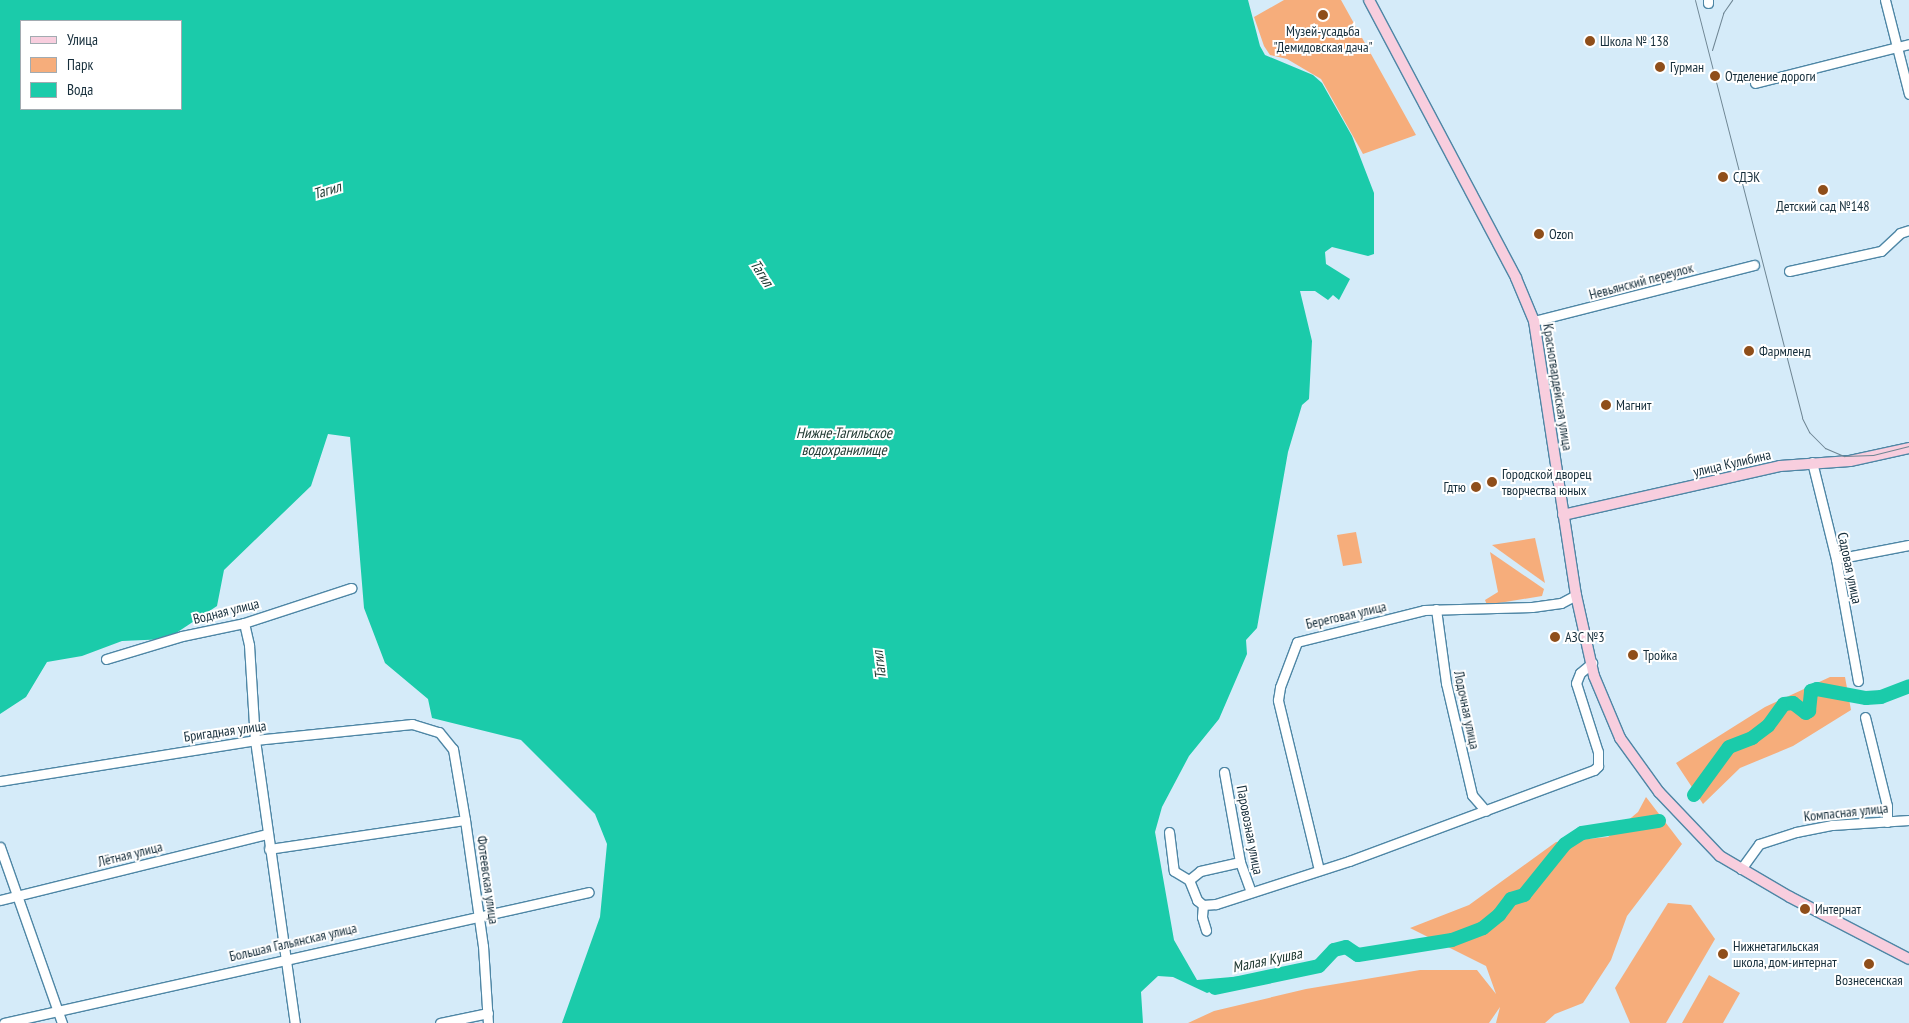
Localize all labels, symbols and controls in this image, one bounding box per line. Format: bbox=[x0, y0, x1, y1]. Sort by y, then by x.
marker: Музей-усадьба "Демидовская дача" bbox=[1317, 9, 1329, 21]
legend bbox=[20, 20, 182, 110]
place label: Музей-усадьба "Демидовская дача" bbox=[1273, 23, 1373, 56]
text: Улица bbox=[67, 30, 98, 49]
place label: Школа № 138 bbox=[1600, 33, 1669, 49]
marker: Школа № 138 bbox=[1584, 35, 1596, 47]
text: Парк bbox=[67, 55, 93, 74]
place label: Гурман bbox=[1670, 59, 1704, 75]
marker: Гурман bbox=[1654, 61, 1666, 73]
place label: Отделение дороги bbox=[1725, 68, 1816, 84]
marker: Отделение дороги bbox=[1709, 70, 1721, 82]
text: Вода bbox=[67, 80, 93, 99]
place label: СДЭК bbox=[1733, 169, 1760, 185]
marker: СДЭК bbox=[1717, 171, 1729, 183]
water label: Тагил bbox=[311, 177, 343, 203]
marker: Детский сад №148 bbox=[1817, 184, 1829, 196]
place label: Детский сад №148 bbox=[1776, 198, 1870, 214]
place label: Ozon bbox=[1549, 226, 1574, 242]
marker: Ozon bbox=[1533, 228, 1545, 240]
water label: Тагил bbox=[747, 256, 777, 290]
street label: Невьянский переулок bbox=[1587, 259, 1695, 303]
street label: Красногвардейская улица bbox=[1540, 322, 1576, 452]
place label: Фармленд bbox=[1759, 343, 1811, 359]
marker: Фармленд bbox=[1743, 345, 1755, 357]
place label: Магнит bbox=[1616, 397, 1651, 413]
marker: Магнит bbox=[1600, 399, 1612, 411]
water label: Нижне-Тагильское водохранилище bbox=[796, 423, 892, 458]
street label: улица Кулибина bbox=[1691, 446, 1773, 480]
place label: Городской дворец творчества юных bbox=[1502, 466, 1591, 498]
marker: Городской дворец творчества юных bbox=[1486, 476, 1498, 488]
place label: Гдтю bbox=[1443, 479, 1466, 495]
marker: Гдтю bbox=[1470, 481, 1482, 493]
street label: Садовая улица bbox=[1834, 531, 1866, 605]
street label: Водная улица bbox=[191, 595, 261, 627]
street label: Береговая улица bbox=[1304, 598, 1388, 632]
place label: АЗС №3 bbox=[1565, 629, 1605, 645]
marker: АЗС №3 bbox=[1549, 631, 1561, 643]
place label: Тройка bbox=[1643, 647, 1677, 663]
marker: Тройка bbox=[1627, 649, 1639, 661]
water label: Тагил bbox=[868, 650, 890, 680]
street label: Лодочная улица bbox=[1451, 669, 1483, 751]
street label: Бригадная улица bbox=[183, 717, 267, 745]
street label: Паровозная улица bbox=[1233, 784, 1267, 876]
street label: Компасная улица bbox=[1803, 799, 1889, 825]
street label: Фотеевская улица bbox=[473, 835, 503, 925]
street label: Лётная улица bbox=[96, 838, 164, 870]
place label: Интернат bbox=[1815, 901, 1861, 917]
marker: Интернат bbox=[1799, 903, 1811, 915]
street label: Большая Гальянская улица bbox=[228, 919, 358, 965]
place label: Нижнетагильская школа, дом-интернат bbox=[1733, 938, 1838, 970]
water label: Малая Кушва bbox=[1231, 944, 1303, 976]
marker: Нижнетагильская школа, дом-интернат bbox=[1717, 948, 1729, 960]
marker: Вознесенская bbox=[1863, 958, 1875, 970]
place label: Вознесенская bbox=[1835, 972, 1903, 988]

